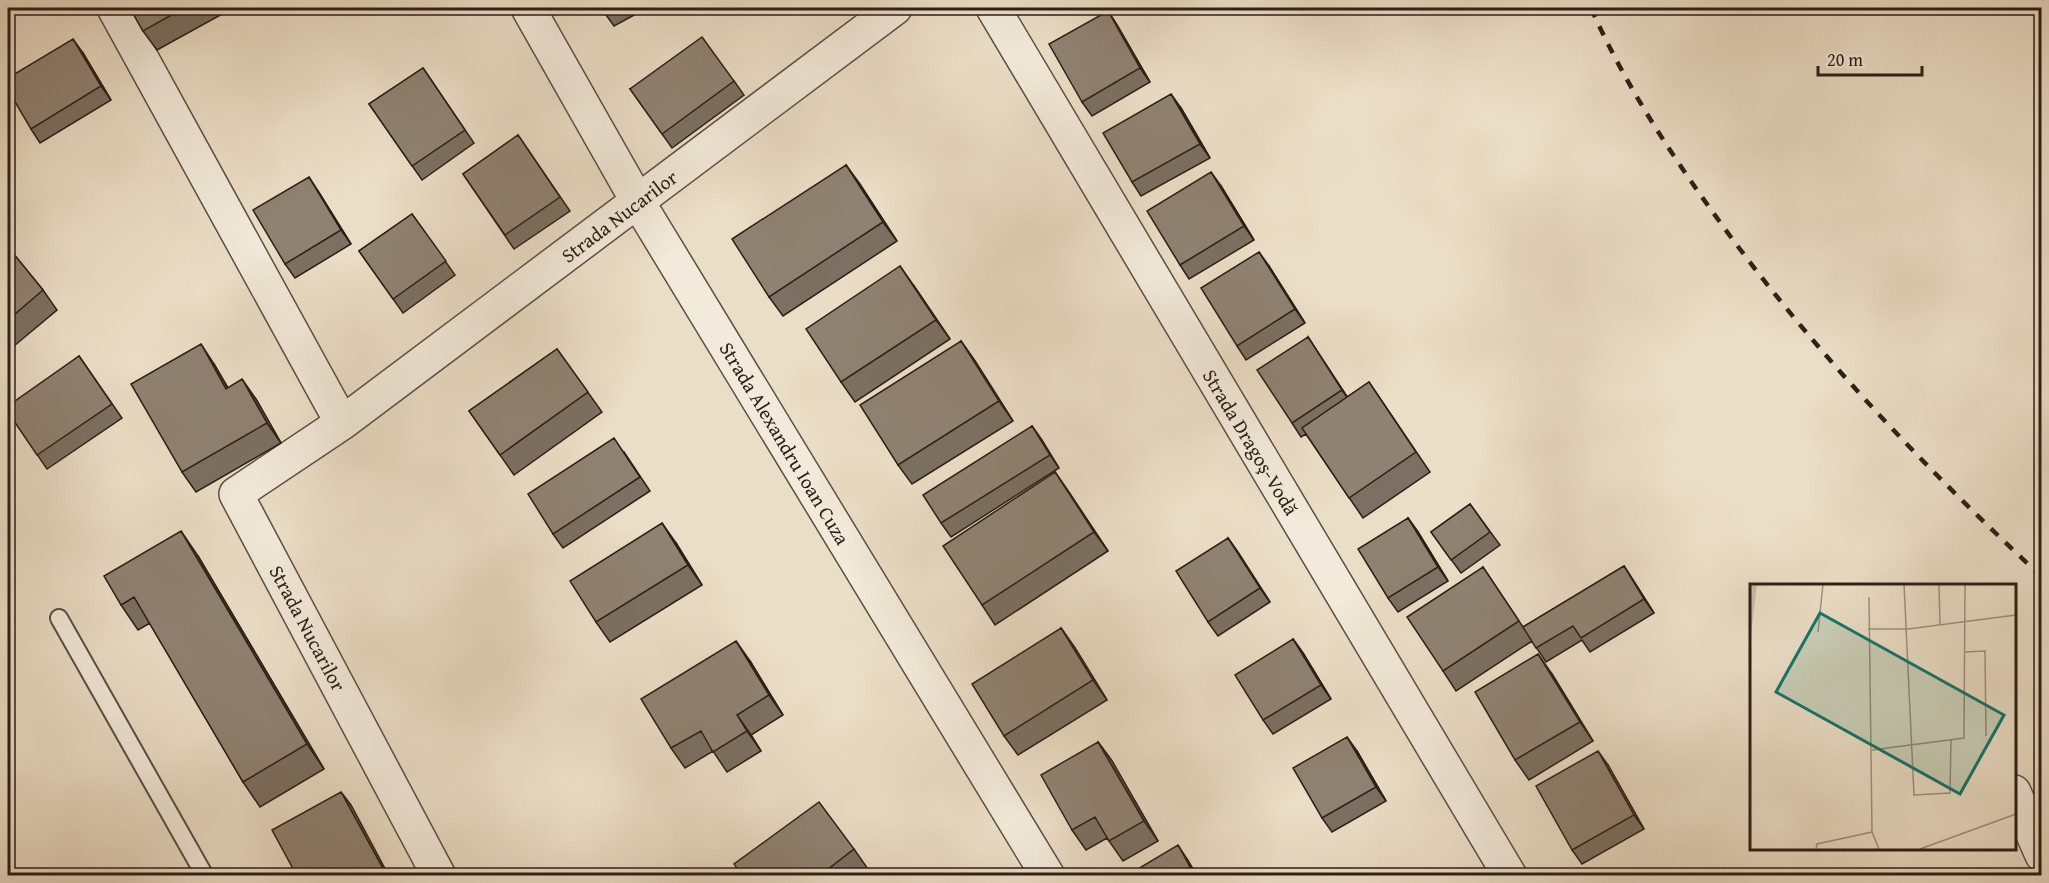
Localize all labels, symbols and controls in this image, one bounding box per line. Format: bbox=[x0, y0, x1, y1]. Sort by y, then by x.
scale bar bbox=[1818, 39, 1922, 77]
text: 20 m bbox=[1827, 46, 1863, 73]
street label: Strada Nucarilor bbox=[555, 163, 683, 269]
street label: Strada Alexandru Ioan Cuza bbox=[713, 336, 857, 550]
street label: Strada Dragoş-Vodă bbox=[1196, 364, 1306, 521]
street label: Strada Nucarilor bbox=[263, 560, 353, 696]
inset map bbox=[1750, 584, 2016, 850]

